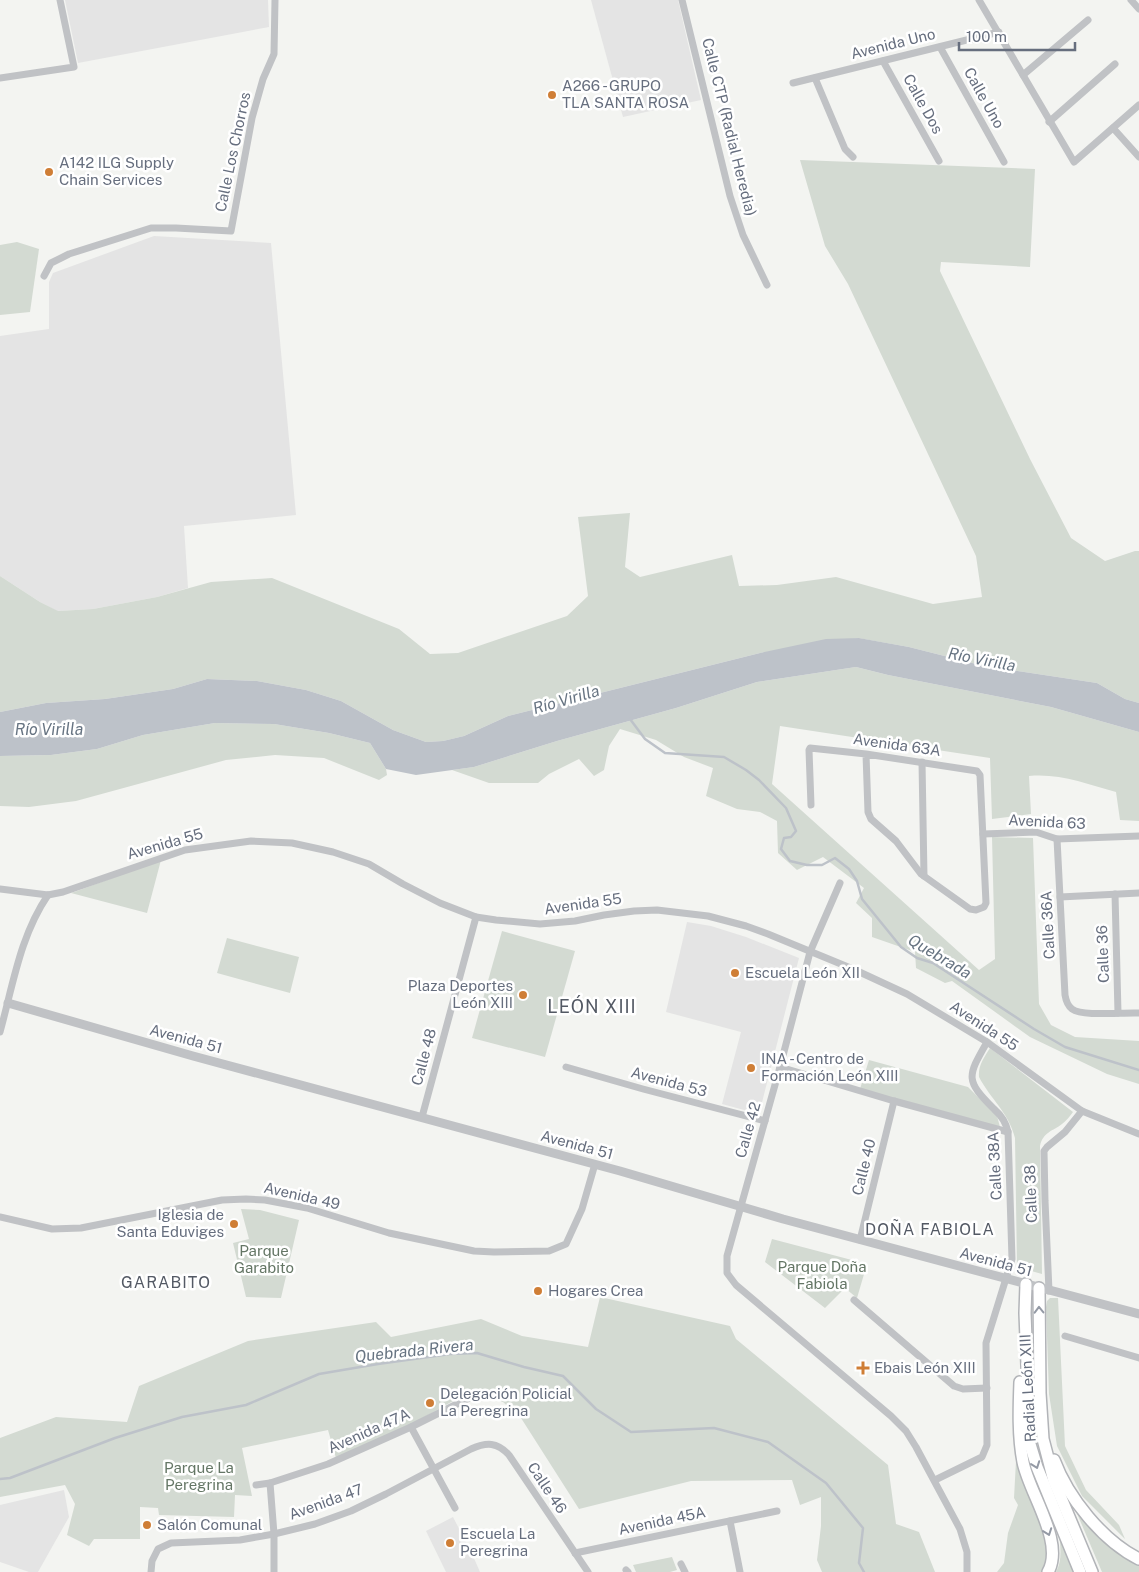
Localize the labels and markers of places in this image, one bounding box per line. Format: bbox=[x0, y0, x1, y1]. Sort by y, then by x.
place label: A266 - GRUPO TLA SANTA ROSA bbox=[562, 77, 689, 111]
marker: A266 - GRUPO TLA SANTA ROSA bbox=[546, 89, 558, 101]
place label: A142 ILG Supply Chain Services bbox=[59, 154, 174, 188]
marker: A142 ILG Supply Chain Services bbox=[43, 166, 55, 178]
place label: Escuela León XII bbox=[745, 964, 860, 981]
marker: Escuela León XII bbox=[729, 967, 741, 979]
place label: Plaza Deportes León XIII bbox=[408, 977, 513, 1011]
marker: Plaza Deportes León XIII bbox=[517, 989, 529, 1001]
place label: INA - Centro de Formación León XIII bbox=[761, 1050, 899, 1084]
marker: INA - Centro de Formación León XIII bbox=[745, 1062, 757, 1074]
place label: Iglesia de Santa Eduviges bbox=[116, 1206, 224, 1240]
marker: Iglesia de Santa Eduviges bbox=[228, 1218, 240, 1230]
place label: Hogares Crea bbox=[548, 1282, 643, 1299]
marker: Hogares Crea bbox=[532, 1285, 544, 1297]
place label: Ebais León XIII bbox=[874, 1359, 976, 1376]
marker: Ebais León XIII bbox=[856, 1361, 870, 1375]
place label: Delegación Policial La Peregrina bbox=[440, 1385, 572, 1419]
marker: Delegación Policial La Peregrina bbox=[424, 1397, 436, 1409]
place label: Salón Comunal bbox=[157, 1516, 262, 1533]
marker: Salón Comunal bbox=[141, 1519, 153, 1531]
place label: Escuela La Peregrina bbox=[460, 1525, 535, 1559]
marker: Escuela La Peregrina bbox=[444, 1537, 456, 1549]

